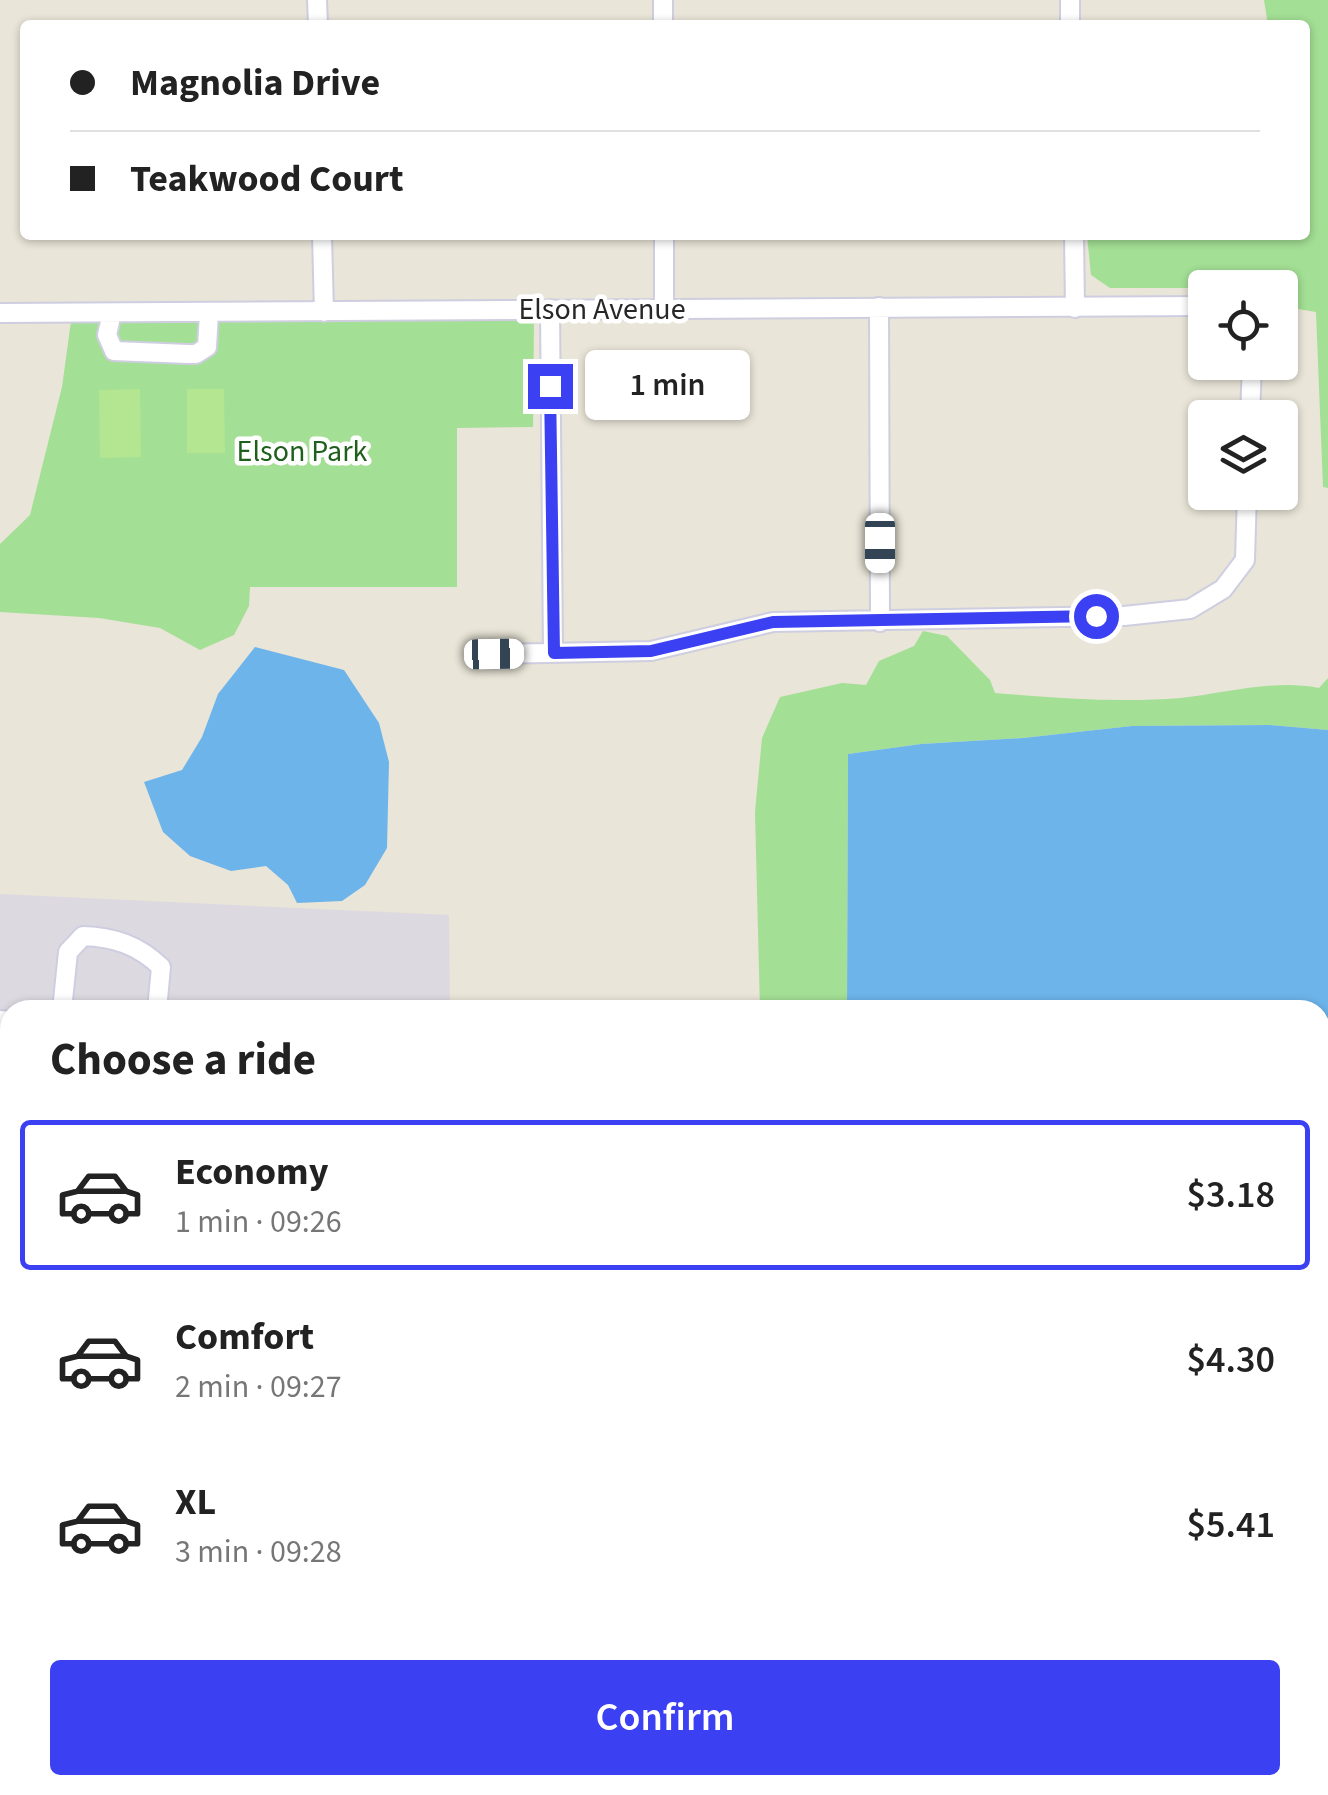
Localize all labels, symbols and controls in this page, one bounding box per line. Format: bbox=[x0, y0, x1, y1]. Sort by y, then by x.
text: Magnolia Drive bbox=[130, 56, 380, 110]
text: Teakwood Court bbox=[130, 152, 404, 206]
map controls bbox=[1188, 270, 1298, 510]
button: locate bbox=[1188, 270, 1298, 380]
street label: Elson Avenue bbox=[518, 288, 686, 331]
callout: 1 min bbox=[585, 351, 750, 421]
text: 1 min bbox=[629, 362, 706, 408]
route end bbox=[528, 364, 573, 409]
button: layers bbox=[1188, 400, 1298, 510]
park label: Elson Park bbox=[237, 430, 368, 473]
car bbox=[865, 513, 895, 573]
route start bbox=[1074, 594, 1119, 639]
car bbox=[464, 638, 524, 670]
text: Choose a ride bbox=[50, 1028, 316, 1092]
text: Economy bbox=[175, 1145, 328, 1199]
icon: car bbox=[55, 1150, 145, 1240]
text: $3.18 bbox=[1187, 1168, 1275, 1222]
text: 1 min · 09:26 bbox=[175, 1199, 342, 1245]
text: Comfort bbox=[175, 1310, 314, 1364]
icon: car bbox=[55, 1315, 145, 1405]
text: $4.30 bbox=[1187, 1333, 1275, 1387]
text: 2 min · 09:27 bbox=[175, 1364, 342, 1410]
text: XL bbox=[175, 1475, 216, 1529]
icon: car bbox=[55, 1480, 145, 1570]
text: $5.41 bbox=[1187, 1498, 1275, 1552]
text: 3 min · 09:28 bbox=[175, 1529, 342, 1575]
button: Confirm bbox=[50, 1660, 1280, 1775]

